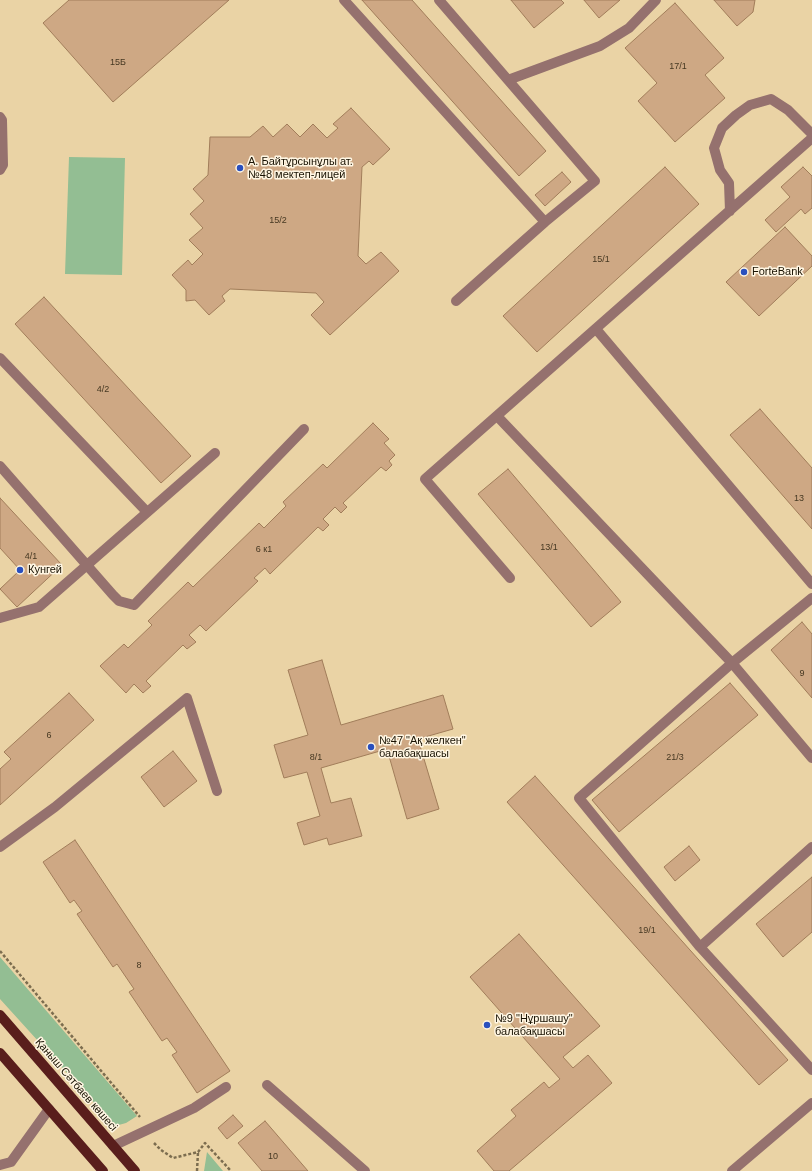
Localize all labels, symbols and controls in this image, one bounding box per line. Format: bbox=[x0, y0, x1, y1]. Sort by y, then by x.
house number: 15Б bbox=[110, 58, 126, 68]
house number: 17/1 bbox=[669, 62, 687, 72]
place label: А. Байтұрсынұлы ат. №48 мектеп-лицей bbox=[248, 155, 353, 181]
marker: А. Байтұрсынұлы ат. №48 мектеп-лицей bbox=[235, 163, 245, 173]
house number: 15/2 bbox=[269, 216, 287, 226]
house number: 15/1 bbox=[592, 255, 610, 265]
place label: ForteBank bbox=[752, 265, 803, 279]
marker: ForteBank bbox=[739, 267, 749, 277]
house number: 4/2 bbox=[97, 385, 109, 395]
house number: 13 bbox=[794, 494, 804, 504]
house number: 13/1 bbox=[540, 543, 558, 553]
house number: 6 к1 bbox=[256, 545, 272, 555]
house number: 4/1 bbox=[25, 552, 37, 562]
place label: Кунгей bbox=[28, 563, 62, 577]
marker: Кунгей bbox=[15, 565, 25, 575]
house number: 9 bbox=[799, 669, 805, 679]
house number: 6 bbox=[46, 731, 52, 741]
place label: №47 "Ақ желкен" балабақшасы bbox=[379, 734, 466, 760]
marker: №47 "Ақ желкен" балабақшасы bbox=[366, 742, 376, 752]
house number: 8/1 bbox=[310, 753, 322, 763]
house number: 21/3 bbox=[666, 753, 684, 763]
house number: 19/1 bbox=[638, 926, 656, 936]
house number: 8 bbox=[136, 961, 142, 971]
place label: №9 "Нұршашу" балабақшасы bbox=[495, 1012, 573, 1038]
marker: №9 "Нұршашу" балабақшасы bbox=[482, 1020, 492, 1030]
street label: Қаныш Сәтбаев көшесі bbox=[32, 1036, 120, 1134]
house number: 10 bbox=[268, 1152, 278, 1162]

